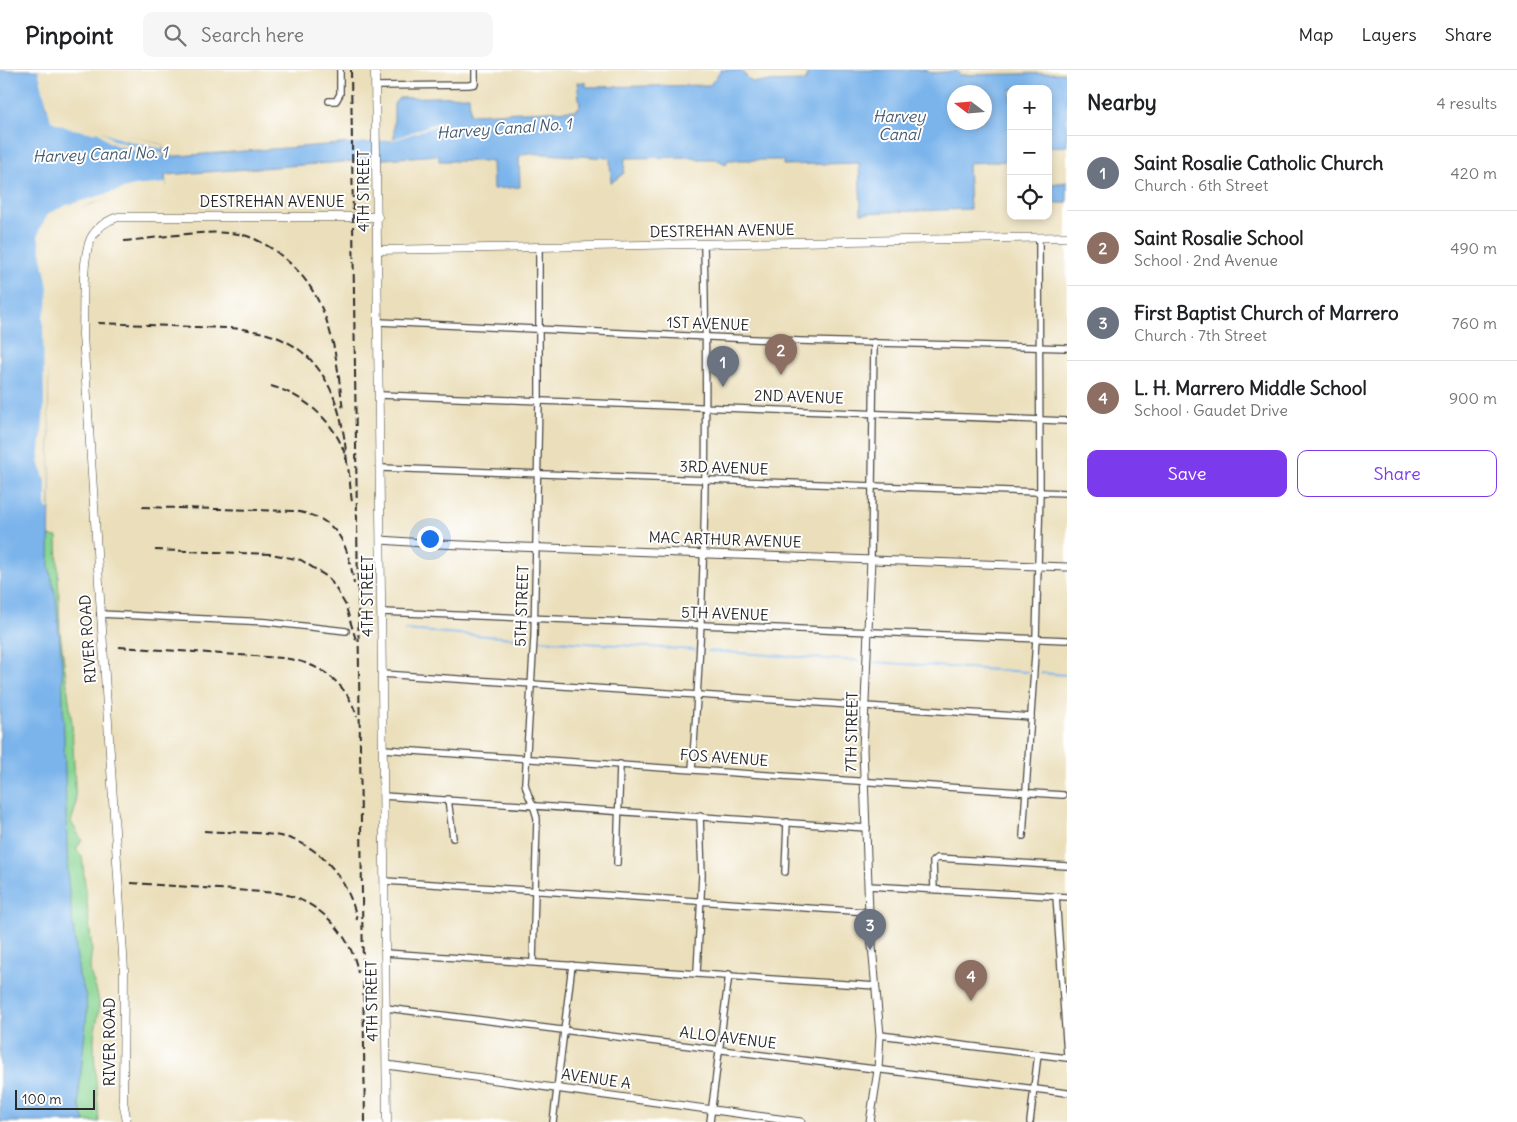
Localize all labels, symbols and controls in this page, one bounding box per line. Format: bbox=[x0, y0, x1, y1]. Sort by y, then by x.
search box bbox=[143, 12, 493, 57]
text: Pinpoint bbox=[25, 20, 113, 50]
icon: search bbox=[161, 21, 189, 49]
text: Search here bbox=[201, 23, 304, 47]
text: Map bbox=[1298, 23, 1333, 46]
text: Layers bbox=[1361, 23, 1417, 46]
text: Share bbox=[1445, 23, 1492, 46]
north arrow bbox=[947, 85, 992, 130]
map controls bbox=[1007, 85, 1052, 220]
button: + bbox=[1007, 85, 1052, 130]
text: Nearby bbox=[1087, 89, 1157, 116]
text: 4 results bbox=[1436, 93, 1497, 113]
water label: Harvey Canal bbox=[873, 106, 927, 144]
water label: Harvey Canal No. 1 bbox=[436, 113, 574, 143]
button: − bbox=[1007, 130, 1052, 175]
water label: Harvey Canal No. 1 bbox=[32, 142, 170, 166]
street label: 4TH STREET bbox=[354, 150, 373, 232]
text: Saint Rosalie Catholic Church bbox=[1134, 151, 1383, 175]
text: 1 bbox=[1100, 163, 1106, 183]
text: 420 m bbox=[1451, 163, 1497, 183]
button: locate bbox=[1007, 175, 1052, 220]
text: Church · 6th Street bbox=[1134, 175, 1268, 195]
street label: DESTREHAN AVENUE bbox=[200, 192, 345, 211]
street label: DESTREHAN AVENUE bbox=[649, 220, 795, 241]
text: Saint Rosalie School bbox=[1134, 226, 1304, 250]
text: 2 bbox=[1099, 238, 1107, 258]
text: 490 m bbox=[1450, 238, 1497, 258]
text: School · 2nd Avenue bbox=[1134, 250, 1278, 270]
text: First Baptist Church of Marrero bbox=[1134, 301, 1399, 325]
street label: 1ST AVENUE bbox=[666, 313, 750, 334]
text: 3 bbox=[1098, 313, 1108, 333]
text: 760 m bbox=[1452, 313, 1497, 333]
text: Church · 7th Street bbox=[1134, 325, 1267, 345]
pin: 2 bbox=[765, 334, 797, 375]
pin: 1 bbox=[707, 346, 739, 387]
text: L. H. Marrero Middle School bbox=[1134, 376, 1367, 400]
street label: 2ND AVENUE bbox=[754, 385, 844, 408]
text: 4 bbox=[1098, 388, 1108, 408]
text: 900 m bbox=[1449, 388, 1497, 408]
text: School · Gaudet Drive bbox=[1134, 400, 1288, 420]
button: Save bbox=[1087, 450, 1287, 497]
button: Share bbox=[1297, 450, 1497, 497]
street label: 3RD AVENUE bbox=[679, 456, 769, 479]
your location bbox=[417, 526, 443, 552]
street label: MAC ARTHUR AVENUE bbox=[648, 527, 802, 552]
street label: 4TH STREET bbox=[358, 555, 377, 637]
street label: 5TH STREET bbox=[511, 565, 532, 647]
street label: RIVER ROAD bbox=[75, 594, 100, 684]
street label: 5TH AVENUE bbox=[681, 602, 769, 625]
street label: 7TH STREET bbox=[841, 691, 862, 772]
street label: FOS AVENUE bbox=[679, 745, 769, 770]
pin: 3 bbox=[854, 909, 886, 950]
street label: 4TH STREET bbox=[361, 960, 382, 1042]
pin: 4 bbox=[955, 960, 987, 1001]
street label: RIVER ROAD bbox=[100, 998, 119, 1086]
street label: ALLO AVENUE bbox=[679, 1022, 778, 1053]
street label: AVENUE A bbox=[560, 1064, 632, 1093]
scale bar bbox=[15, 1087, 95, 1110]
text: 100 m bbox=[22, 1090, 62, 1108]

